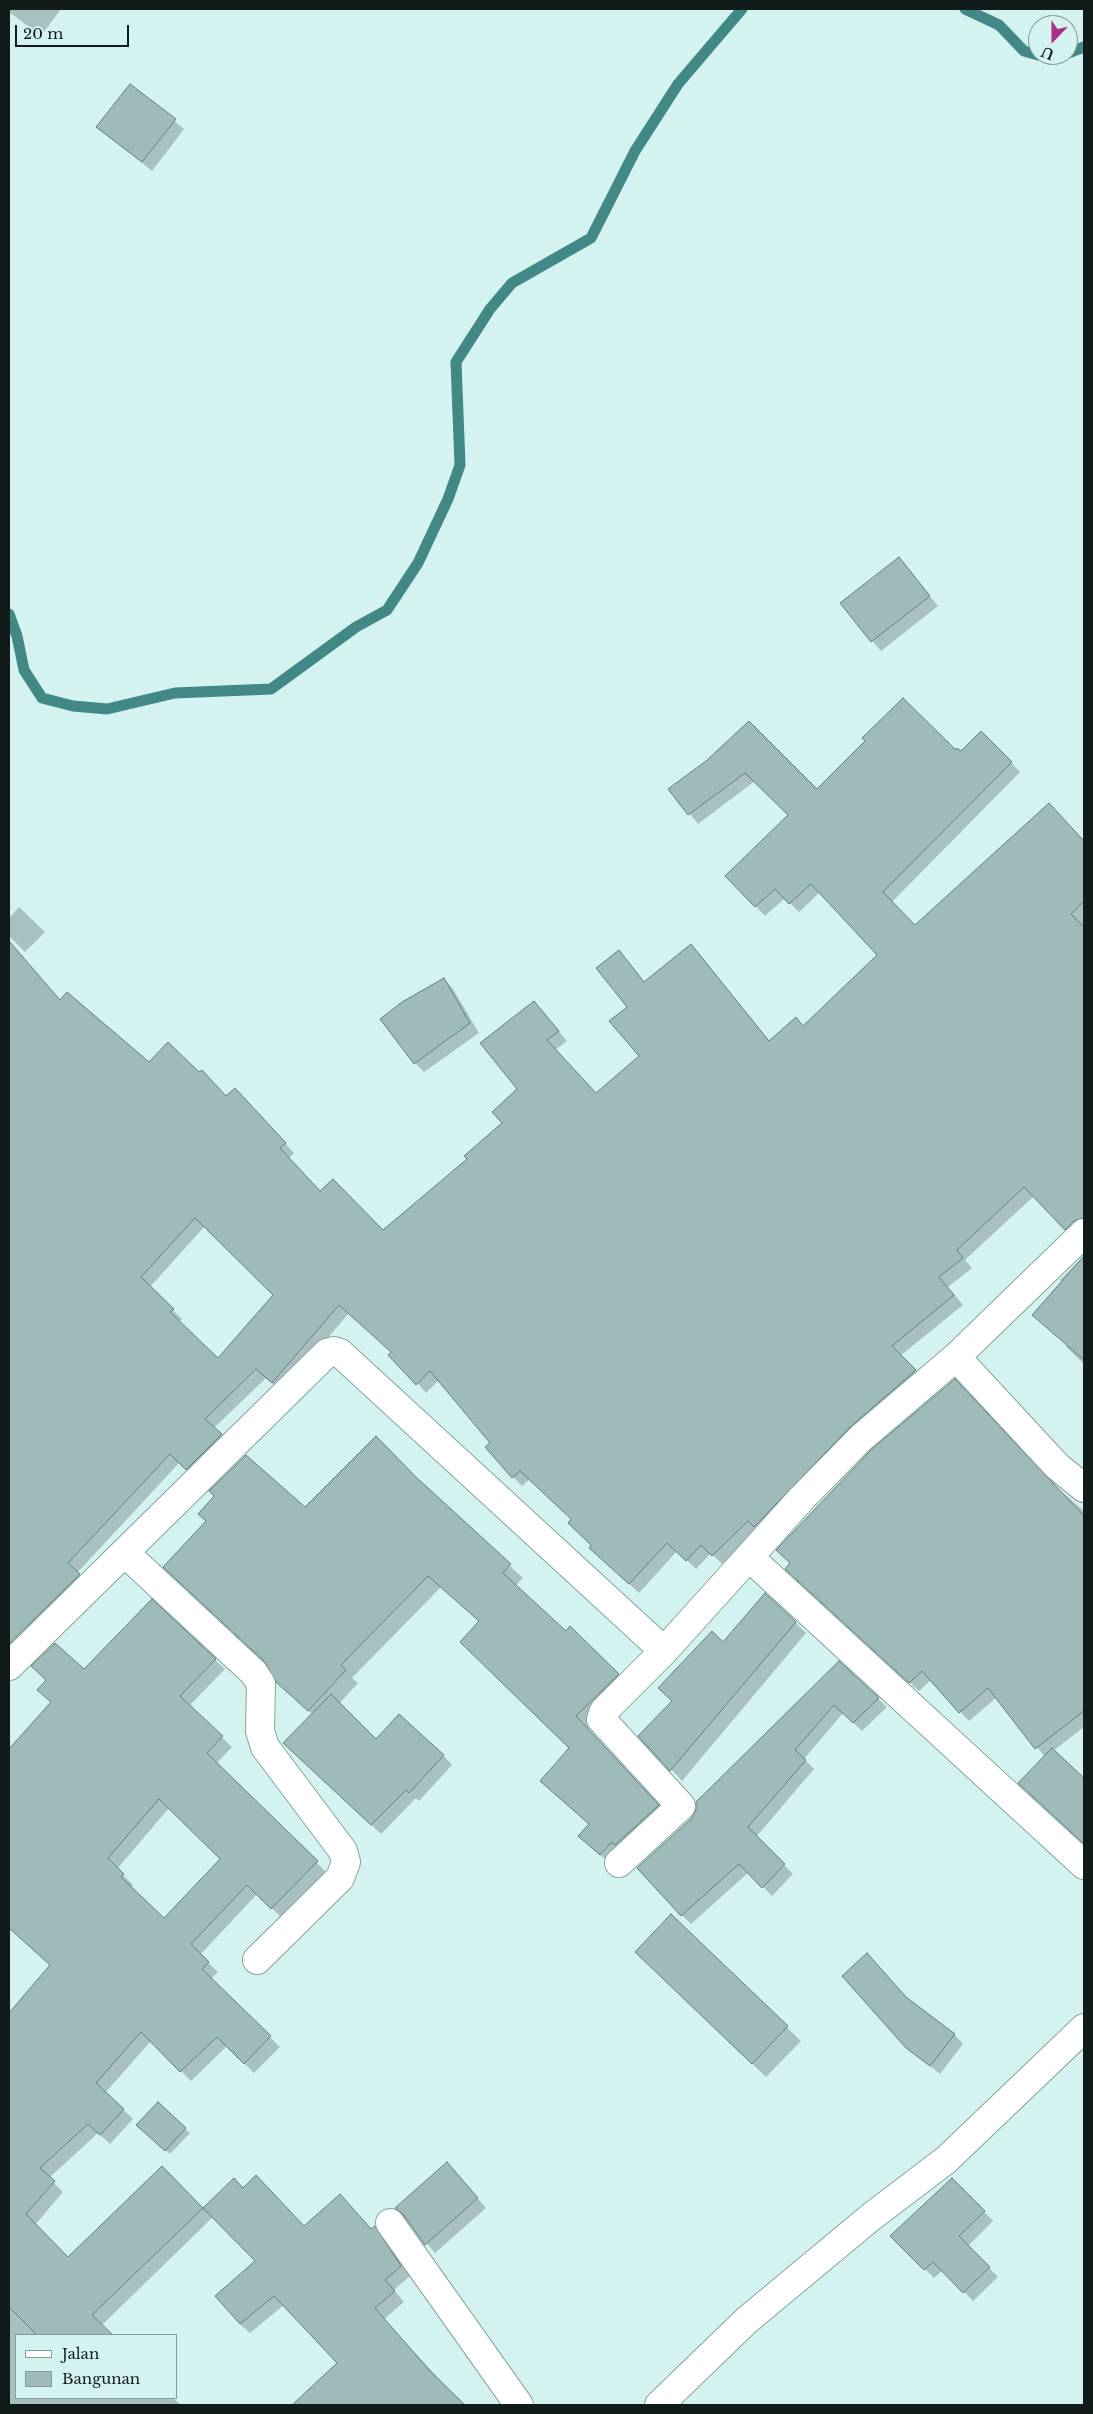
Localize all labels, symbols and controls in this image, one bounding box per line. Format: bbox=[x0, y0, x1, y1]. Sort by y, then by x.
scale bar bbox=[18, 15, 131, 47]
north arrow bbox=[1028, 15, 1078, 65]
text: 20 m bbox=[23, 24, 63, 43]
text: U bbox=[1039, 42, 1057, 64]
legend bbox=[15, 2334, 178, 2399]
text: Jalan bbox=[62, 2344, 99, 2363]
text: Bangunan bbox=[62, 2369, 140, 2388]

